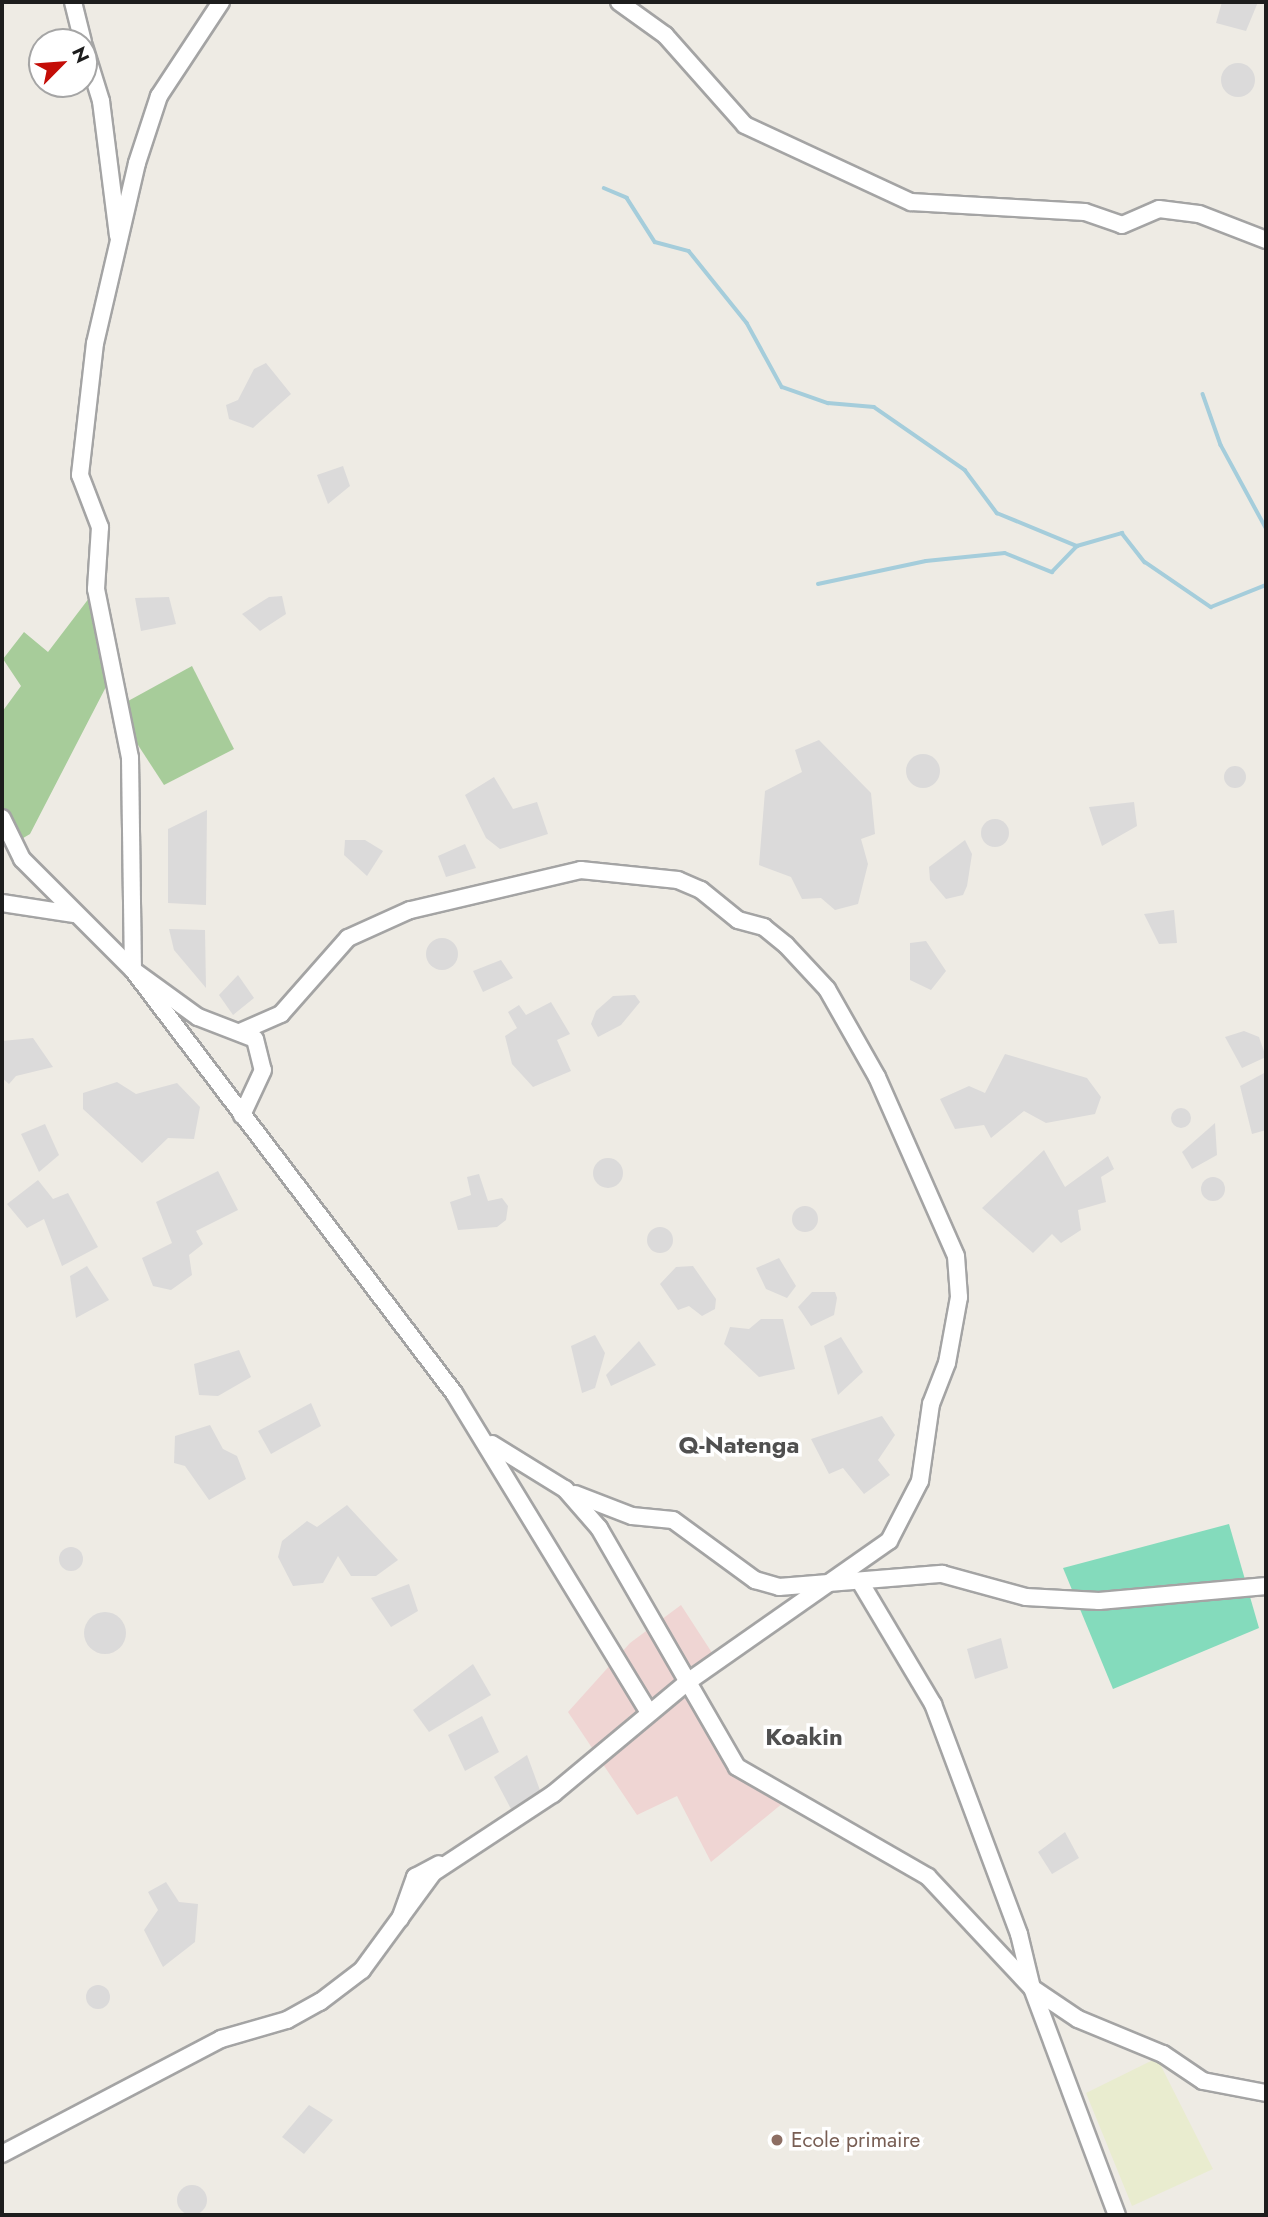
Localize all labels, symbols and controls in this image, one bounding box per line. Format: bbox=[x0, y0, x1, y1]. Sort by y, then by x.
north arrow bbox=[28, 28, 98, 98]
text: N bbox=[65, 42, 96, 67]
district label: Q-Natenga bbox=[679, 1431, 799, 1459]
district label: Koakin bbox=[765, 1723, 843, 1751]
place label: Ecole primaire bbox=[791, 2127, 920, 2153]
marker: Ecole primaire bbox=[769, 2132, 785, 2148]

